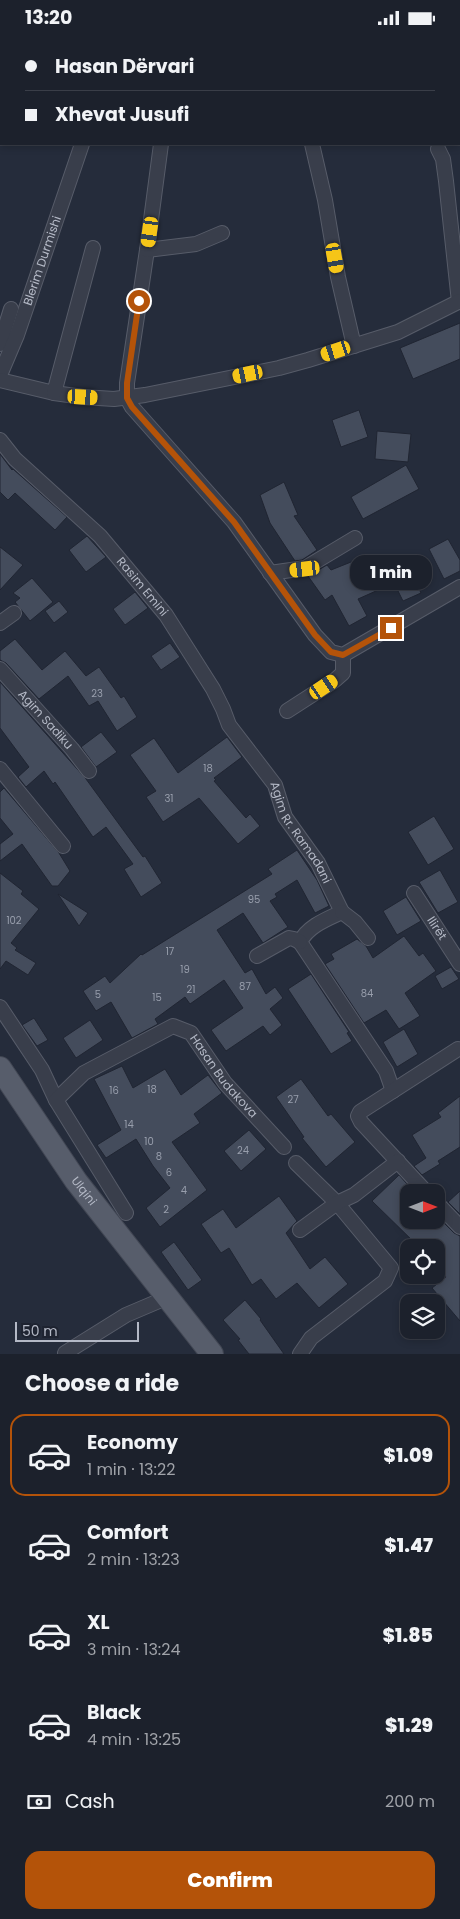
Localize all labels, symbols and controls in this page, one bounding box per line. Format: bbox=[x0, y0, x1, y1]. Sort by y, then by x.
text: 13:20 bbox=[25, 4, 72, 31]
text: Hasan Dërvari bbox=[55, 53, 194, 80]
text: Xhevat Jusufi bbox=[55, 101, 189, 128]
street label: Blerim Durmishi bbox=[19, 213, 65, 308]
car bbox=[140, 216, 159, 248]
car bbox=[325, 242, 344, 274]
route start bbox=[128, 290, 150, 312]
car bbox=[319, 339, 352, 363]
car bbox=[231, 364, 264, 384]
car bbox=[67, 389, 98, 405]
street label: Rasim Emini bbox=[113, 553, 173, 620]
callout: 1 min bbox=[350, 555, 432, 591]
car bbox=[289, 560, 320, 578]
text: 1 min bbox=[370, 561, 412, 584]
route end bbox=[380, 617, 402, 639]
car bbox=[307, 672, 340, 702]
street label: Agim Sadiku bbox=[14, 686, 77, 753]
house number: 23 bbox=[91, 686, 103, 701]
house number: 18 bbox=[203, 761, 213, 776]
street label: Agim Rr. Ramadani bbox=[266, 779, 336, 886]
house number: 31 bbox=[164, 791, 174, 806]
house number: 95 bbox=[248, 892, 260, 907]
house number: 102 bbox=[6, 913, 22, 928]
street label: Ilirët bbox=[423, 913, 451, 943]
house number: 17 bbox=[166, 944, 175, 959]
house number: 19 bbox=[180, 962, 190, 977]
house number: 87 bbox=[239, 979, 251, 994]
house number: 21 bbox=[187, 982, 195, 997]
house number: 84 bbox=[361, 986, 373, 1001]
house number: 5 bbox=[95, 987, 101, 1002]
house number: 15 bbox=[152, 990, 162, 1005]
street label: Hasan Budakova bbox=[186, 1031, 262, 1121]
house number: 18 bbox=[147, 1082, 157, 1097]
house number: 16 bbox=[109, 1083, 119, 1098]
house number: 27 bbox=[287, 1092, 299, 1107]
house number: 14 bbox=[124, 1117, 134, 1132]
house number: 10 bbox=[144, 1134, 154, 1149]
house number: 24 bbox=[237, 1143, 249, 1158]
house number: 8 bbox=[156, 1149, 162, 1164]
house number: 6 bbox=[166, 1165, 172, 1180]
street label: Ulqini bbox=[68, 1173, 101, 1209]
house number: 4 bbox=[181, 1183, 187, 1198]
north arrow bbox=[400, 1184, 445, 1229]
map controls bbox=[400, 1184, 445, 1339]
house number: 2 bbox=[163, 1202, 169, 1217]
button: locate bbox=[400, 1239, 445, 1284]
button: layers bbox=[400, 1294, 445, 1339]
scale bar bbox=[15, 1319, 139, 1342]
text: 50 m bbox=[22, 1321, 58, 1341]
text: Choose a ride bbox=[25, 1368, 179, 1399]
text: Economy bbox=[87, 1429, 178, 1456]
icon: car bbox=[27, 1433, 72, 1478]
text: $1.09 bbox=[383, 1442, 433, 1469]
text: 1 min · 13:22 bbox=[87, 1458, 175, 1481]
text: Comfort bbox=[87, 1519, 169, 1546]
icon: car bbox=[27, 1523, 72, 1568]
text: $1.47 bbox=[384, 1532, 433, 1559]
text: 2 min · 13:23 bbox=[87, 1548, 180, 1571]
text: XL bbox=[87, 1609, 110, 1636]
icon: car bbox=[27, 1613, 72, 1658]
text: $1.85 bbox=[383, 1622, 433, 1649]
text: 3 min · 13:24 bbox=[87, 1638, 181, 1661]
text: Black bbox=[87, 1699, 141, 1726]
icon: car bbox=[27, 1703, 72, 1748]
text: $1.29 bbox=[385, 1712, 433, 1739]
text: 4 min · 13:25 bbox=[87, 1728, 181, 1751]
icon: cash bbox=[25, 1788, 53, 1816]
text: Cash bbox=[65, 1788, 115, 1815]
text: 200 m bbox=[385, 1790, 435, 1813]
button: Confirm bbox=[25, 1851, 435, 1909]

